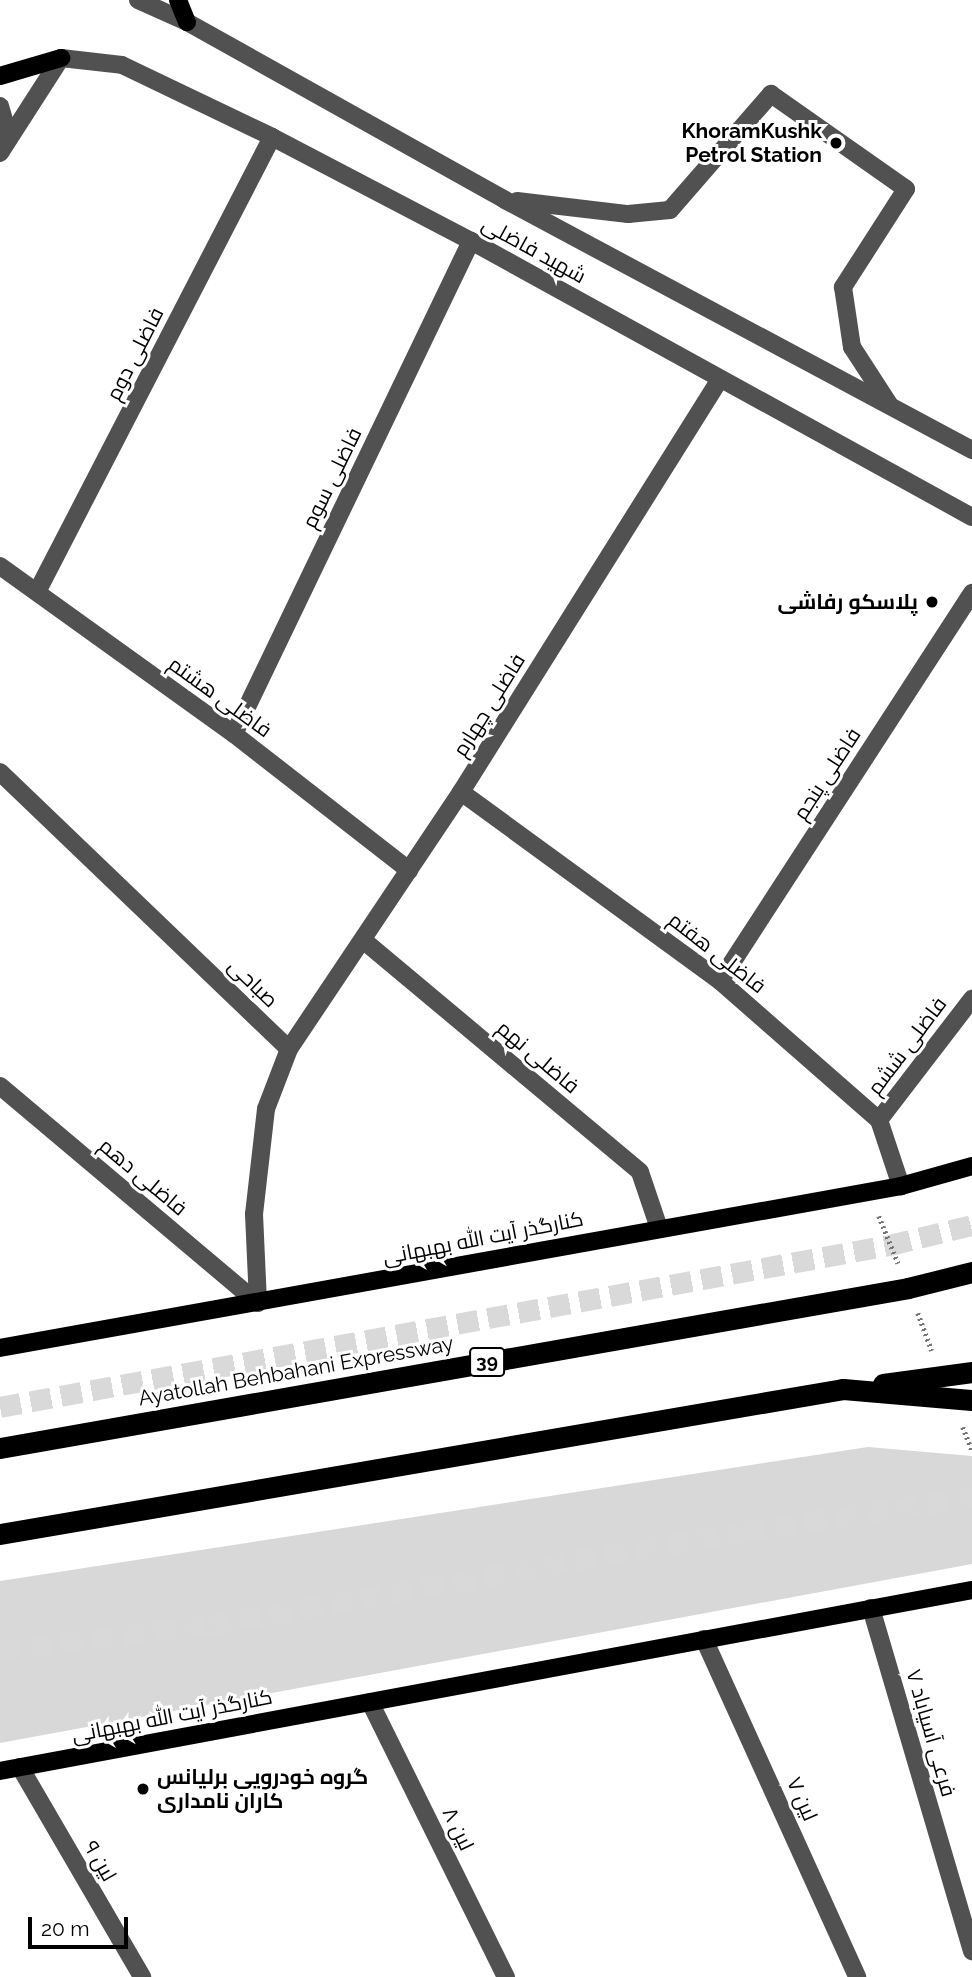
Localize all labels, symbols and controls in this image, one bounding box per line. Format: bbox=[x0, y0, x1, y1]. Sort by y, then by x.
place label: KhoramKushk Petrol Station bbox=[681, 118, 822, 168]
marker: KhoramKushk Petrol Station bbox=[828, 135, 844, 151]
street label: شهید فاضلی bbox=[478, 211, 590, 289]
street label: فاضلی دوم bbox=[101, 303, 169, 405]
street label: فاضلی سوم bbox=[297, 423, 367, 533]
place label: پلاسکو رفاشی bbox=[778, 589, 918, 615]
marker: پلاسکو رفاشی bbox=[924, 594, 940, 610]
street label: فاضلی چهارم bbox=[447, 649, 531, 761]
street label: فاضلی هشتم bbox=[164, 651, 276, 743]
street label: فاضلی پنجم bbox=[788, 723, 866, 825]
street label: فاضلی هفتم bbox=[663, 907, 771, 999]
street label: صباحی bbox=[223, 953, 283, 1013]
street label: فاضلی ششم bbox=[862, 992, 952, 1100]
street label: فاضلی نهم bbox=[492, 1015, 584, 1099]
street label: فاضلی دهم bbox=[94, 1133, 192, 1221]
street label: کنارگذر آیت الله بهبهانی bbox=[380, 1206, 586, 1270]
street label: Ayatollah Behbahani Expressway bbox=[136, 1331, 456, 1411]
road number: 39 bbox=[468, 1346, 506, 1378]
street label: ۷ فرعی آسیاباد bbox=[901, 1666, 961, 1800]
street label: کنارگذر آیت الله بهبهانی bbox=[69, 1684, 275, 1748]
place label: گروه خودرویی برلیانس کاران نامداری bbox=[157, 1764, 368, 1814]
street label: لین ۷ bbox=[781, 1773, 823, 1825]
marker: گروه خودرویی برلیانس کاران نامداری bbox=[135, 1781, 151, 1797]
street label: لین ۸ bbox=[437, 1803, 479, 1855]
street label: لین ۹ bbox=[78, 1836, 122, 1886]
scale bar bbox=[32, 1904, 131, 1948]
text: 20 m bbox=[41, 1916, 89, 1941]

